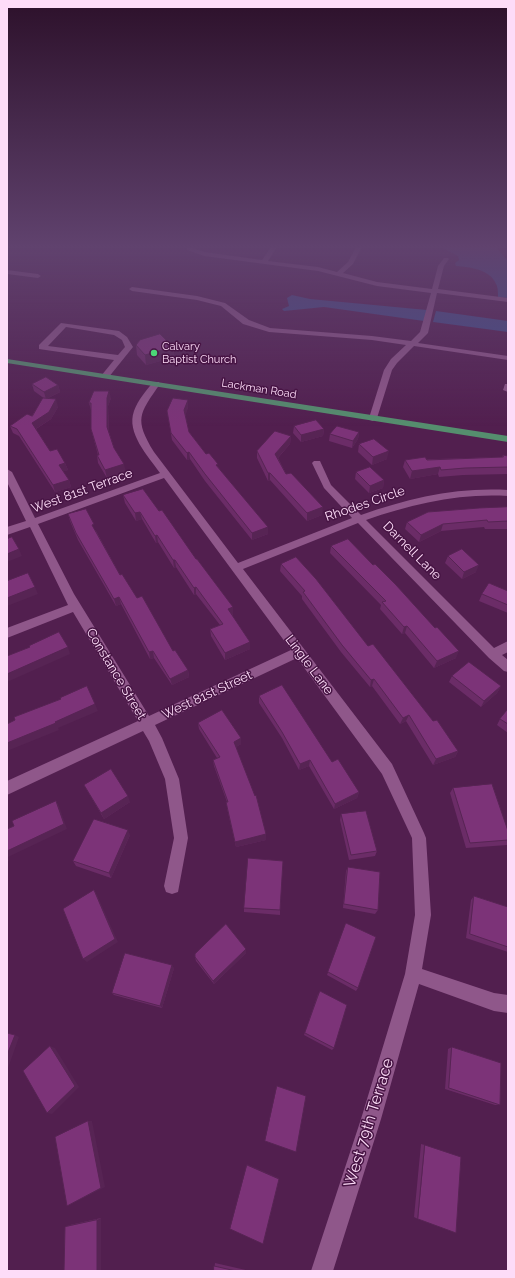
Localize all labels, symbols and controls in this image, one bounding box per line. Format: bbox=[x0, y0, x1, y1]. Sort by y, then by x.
place label: Calvary Baptist Church bbox=[162, 340, 237, 366]
marker: Calvary Baptist Church bbox=[149, 348, 159, 358]
street label: Lackman Road bbox=[220, 377, 298, 401]
street label: West 81st Terrace bbox=[29, 465, 135, 517]
street label: Rhodes Circle bbox=[323, 483, 407, 525]
street label: Darnell Lane bbox=[379, 518, 445, 584]
street label: Constance Street bbox=[83, 626, 149, 722]
street label: Lingle Lane bbox=[282, 632, 336, 698]
street label: West 81st Street bbox=[159, 667, 255, 723]
street label: West 79th Terrace bbox=[340, 1056, 398, 1190]

